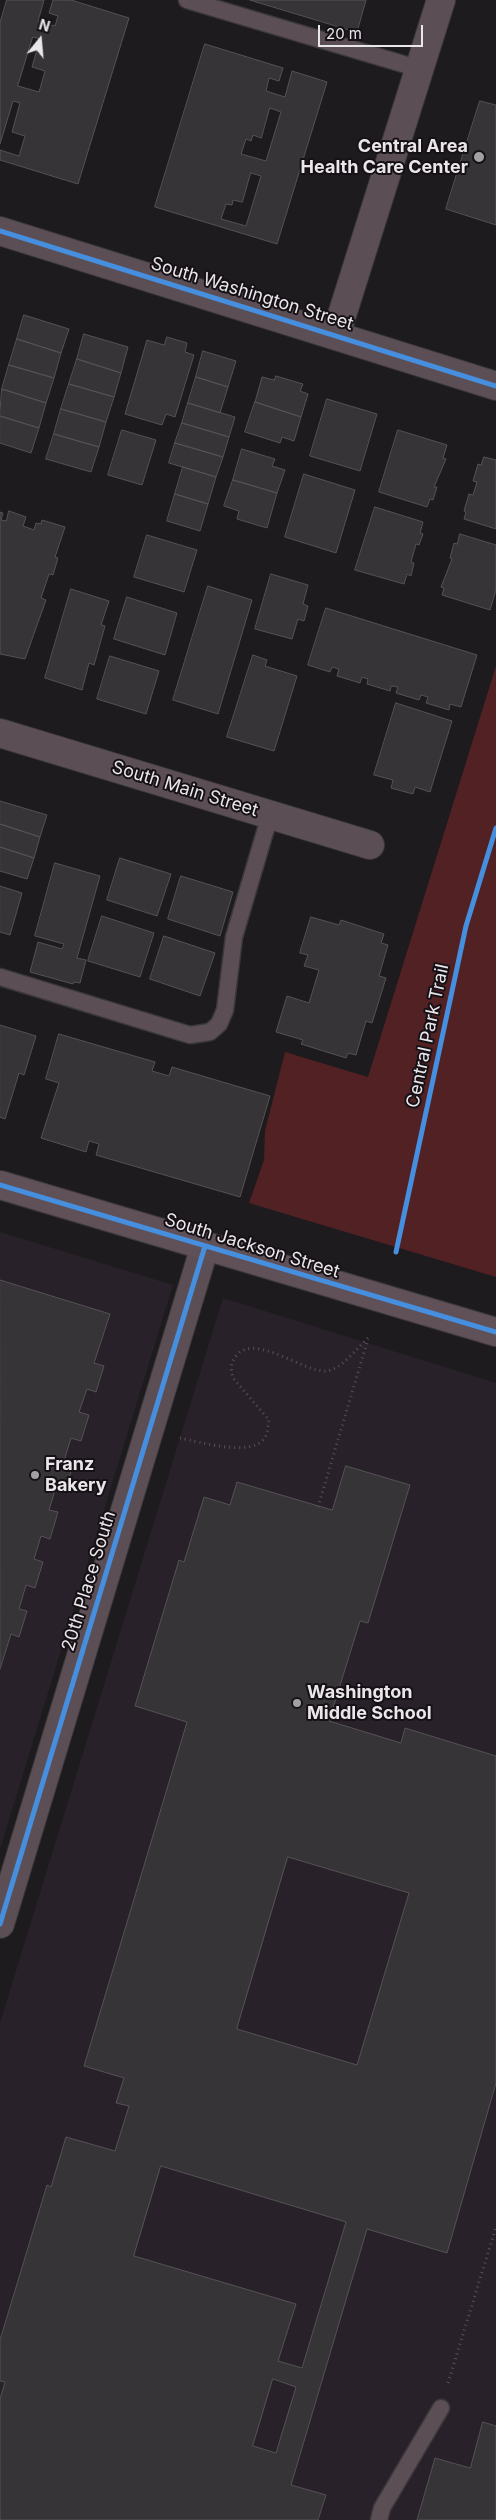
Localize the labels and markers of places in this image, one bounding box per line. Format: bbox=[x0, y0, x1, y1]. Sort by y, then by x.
place label: Central Area Health Care Center bbox=[301, 136, 468, 178]
marker: Central Area Health Care Center bbox=[472, 150, 486, 164]
place label: Franz Bakery bbox=[45, 1454, 107, 1496]
marker: Franz Bakery bbox=[29, 1469, 41, 1481]
place label: Washington Middle School bbox=[307, 1682, 432, 1725]
marker: Washington Middle School bbox=[291, 1697, 303, 1709]

